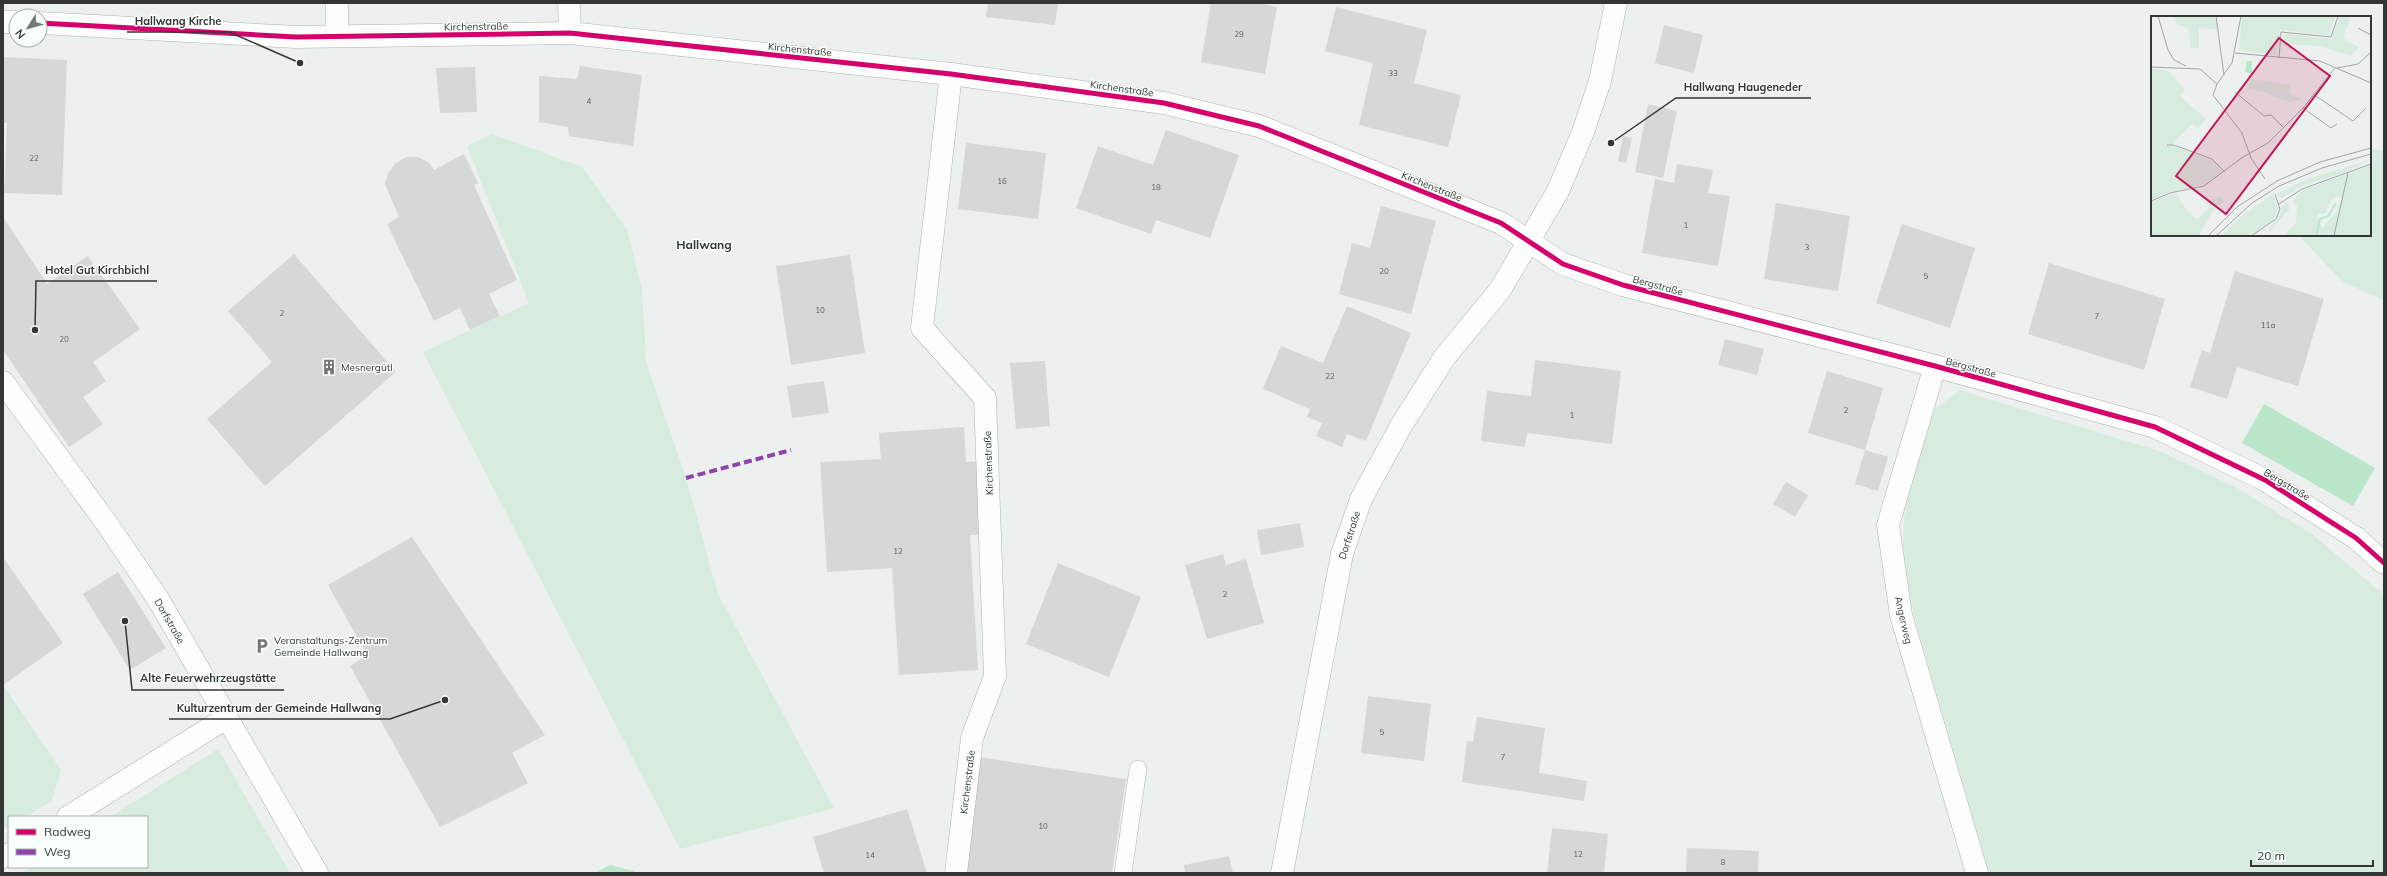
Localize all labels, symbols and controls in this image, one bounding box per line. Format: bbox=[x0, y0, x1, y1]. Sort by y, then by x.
north arrow bbox=[8, 8, 48, 48]
callout: Hallwang Kirche bbox=[127, 9, 229, 32]
text: Hallwang Kirche bbox=[135, 14, 221, 28]
inset map bbox=[2151, 16, 2371, 236]
street label: Kirchenstraße bbox=[444, 19, 508, 34]
text: N bbox=[12, 26, 28, 42]
house number: 29 bbox=[1234, 29, 1244, 39]
street label: Kirchenstraße bbox=[767, 40, 833, 59]
house number: 33 bbox=[1388, 68, 1398, 78]
callout: Hallwang Haugeneder bbox=[1676, 75, 1811, 98]
street label: Kirchenstraße bbox=[1089, 78, 1155, 99]
text: Hallwang Haugeneder bbox=[1684, 80, 1803, 94]
house number: 4 bbox=[587, 96, 592, 106]
house number: 22 bbox=[29, 153, 39, 163]
street label: Kirchenstraße bbox=[1400, 168, 1464, 205]
house number: 16 bbox=[997, 176, 1007, 186]
house number: 18 bbox=[1151, 182, 1161, 192]
house number: 1 bbox=[1684, 220, 1689, 230]
district label: Hallwang bbox=[676, 237, 732, 252]
house number: 3 bbox=[1805, 242, 1810, 252]
callout: Hotel Gut Kirchbichl bbox=[36, 258, 157, 281]
text: Hotel Gut Kirchbichl bbox=[45, 263, 149, 277]
house number: 20 bbox=[1379, 266, 1389, 276]
house number: 5 bbox=[1924, 271, 1929, 281]
street label: Bergstraße bbox=[1631, 273, 1684, 298]
house number: 10 bbox=[815, 305, 825, 315]
house number: 2 bbox=[280, 308, 285, 318]
house number: 7 bbox=[2095, 311, 2100, 321]
house number: 11a bbox=[2261, 320, 2275, 330]
house number: 20 bbox=[59, 334, 69, 344]
street label: Bergstraße bbox=[1944, 355, 1997, 380]
building icon: Mesnergütl bbox=[320, 358, 338, 376]
place label: Mesnergütl bbox=[341, 361, 393, 374]
house number: 22 bbox=[1325, 371, 1335, 381]
house number: 2 bbox=[1844, 405, 1849, 415]
house number: 1 bbox=[1570, 410, 1575, 420]
street label: Kirchenstraße bbox=[981, 431, 996, 495]
street label: Bergstraße bbox=[2261, 466, 2312, 503]
street label: Dorfstraße bbox=[1336, 509, 1363, 561]
house number: 12 bbox=[893, 546, 903, 556]
house number: 2 bbox=[1223, 589, 1228, 599]
street label: Angerweg bbox=[1892, 595, 1915, 645]
street label: Dorfstraße bbox=[151, 596, 188, 646]
place label: Veranstaltungs-Zentrum Gemeinde Hallwang bbox=[274, 634, 387, 659]
parking icon: Veranstaltungs-Zentrum Gemeinde Hallwang bbox=[253, 637, 271, 655]
callout: Alte Feuerwehrzeugstätte bbox=[132, 667, 284, 690]
text: Alte Feuerwehrzeugstätte bbox=[140, 671, 276, 685]
callout: Kulturzentrum der Gemeinde Hallwang bbox=[169, 696, 390, 719]
text: Kulturzentrum der Gemeinde Hallwang bbox=[177, 701, 381, 715]
house number: 5 bbox=[1380, 727, 1385, 737]
street label: Kirchenstraße bbox=[957, 749, 978, 815]
house number: 7 bbox=[1501, 752, 1506, 762]
legend bbox=[8, 816, 148, 868]
house number: 10 bbox=[1038, 821, 1048, 831]
text: Radweg bbox=[44, 824, 91, 839]
scale bar bbox=[2251, 842, 2373, 868]
text: Weg bbox=[44, 844, 70, 859]
text: 20 m bbox=[2257, 848, 2285, 863]
house number: 12 bbox=[1573, 849, 1583, 859]
house number: 14 bbox=[865, 850, 875, 860]
house number: 8 bbox=[1721, 857, 1726, 867]

